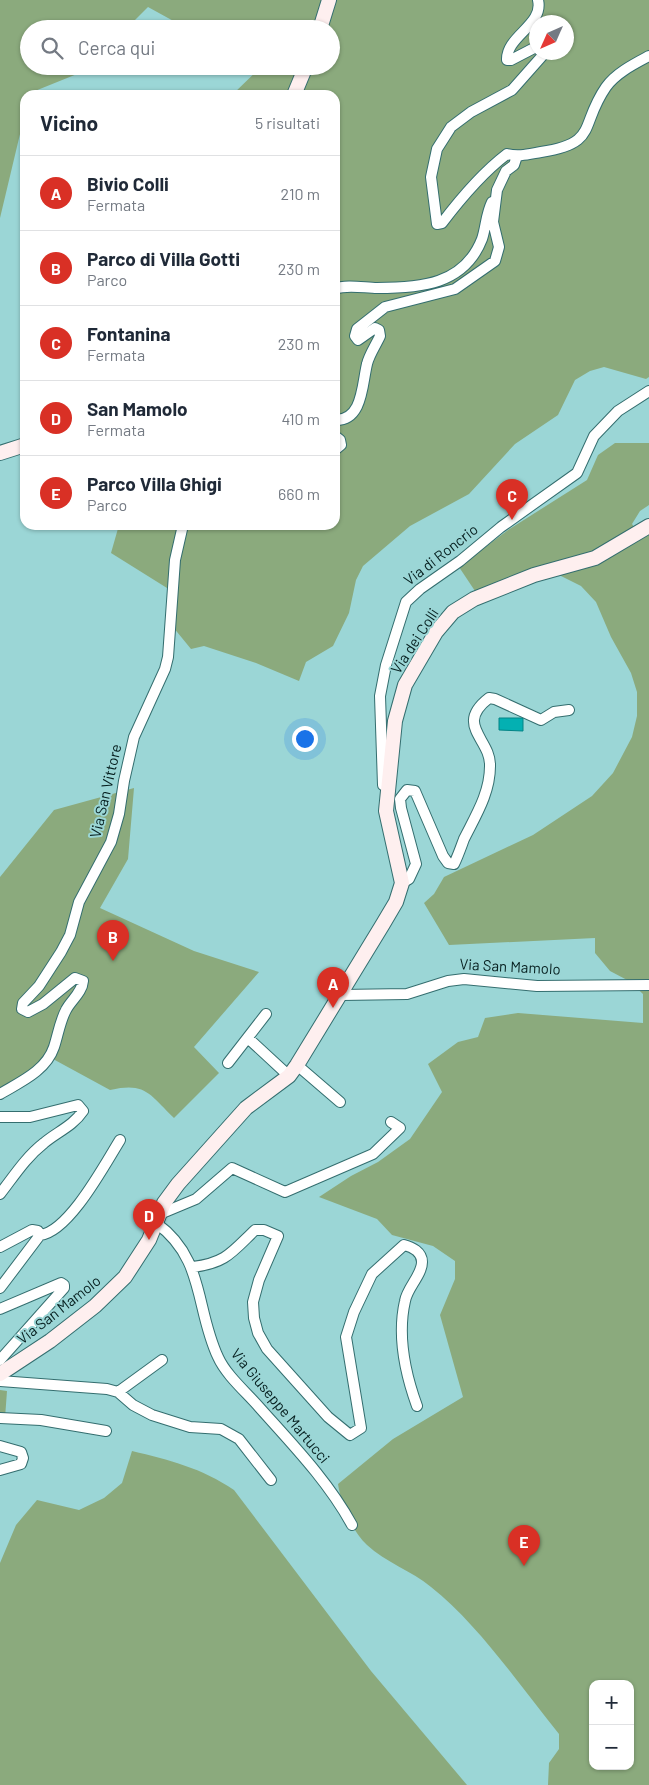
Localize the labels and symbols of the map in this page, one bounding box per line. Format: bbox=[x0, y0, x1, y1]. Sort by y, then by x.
north arrow bbox=[529, 15, 574, 60]
pin: C bbox=[496, 479, 528, 520]
street label: Via di Roncrio bbox=[400, 520, 481, 589]
street label: Via dei Colli bbox=[386, 604, 442, 677]
your location bbox=[292, 726, 318, 752]
street label: Via San Vittore bbox=[85, 742, 125, 839]
pin: B bbox=[97, 920, 129, 961]
street label: Via San Mamolo bbox=[459, 954, 561, 978]
pin: A bbox=[317, 967, 349, 1008]
pin: D bbox=[133, 1199, 165, 1240]
street label: Via San Mamolo bbox=[13, 1271, 104, 1347]
street label: Via Giuseppe Martucci bbox=[228, 1344, 334, 1466]
pin: E bbox=[508, 1525, 540, 1566]

